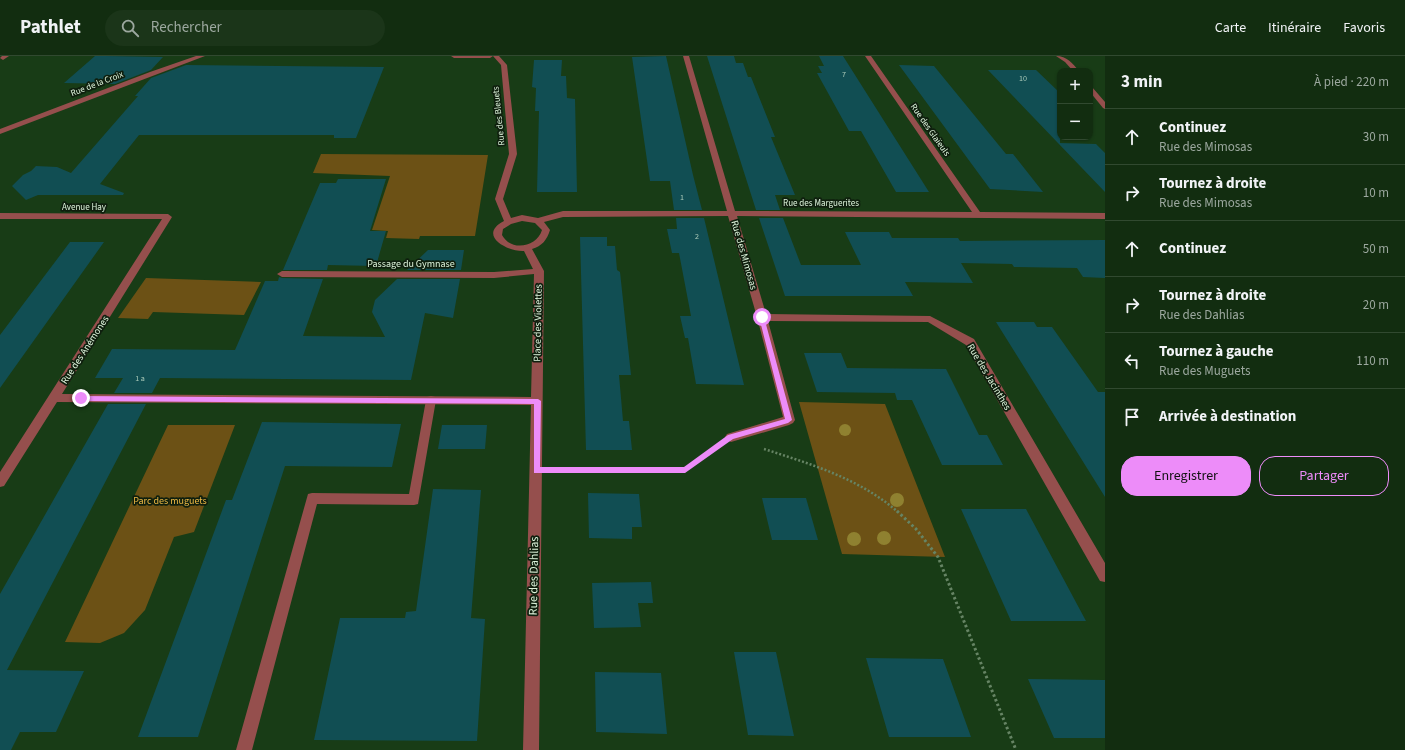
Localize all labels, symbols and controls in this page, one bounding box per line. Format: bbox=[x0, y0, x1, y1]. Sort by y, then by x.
search box bbox=[105, 10, 385, 46]
text: Pathlet bbox=[20, 14, 81, 41]
icon: search bbox=[119, 17, 141, 39]
text: Rechercher bbox=[151, 17, 222, 38]
text: Carte bbox=[1215, 18, 1246, 38]
text: Itinéraire bbox=[1268, 18, 1321, 38]
text: Favoris bbox=[1343, 18, 1385, 38]
street label: Rue de la Croix bbox=[69, 68, 125, 100]
map controls bbox=[1057, 68, 1093, 140]
button: + bbox=[1057, 68, 1093, 104]
house number: 7 bbox=[842, 69, 846, 80]
text: 3 min bbox=[1121, 70, 1162, 94]
house number: 10 bbox=[1019, 73, 1027, 84]
text: À pied · 220 m bbox=[1314, 73, 1389, 91]
street label: Rue des Bleuets bbox=[489, 86, 509, 146]
street label: Rue des Glaïeuls bbox=[907, 101, 953, 159]
button: − bbox=[1057, 104, 1093, 140]
text: Continuez bbox=[1159, 117, 1226, 138]
icon: ahead bbox=[1121, 126, 1143, 148]
text: 30 m bbox=[1363, 128, 1389, 146]
text: Rue des Mimosas bbox=[1159, 138, 1252, 156]
text: Tournez à droite bbox=[1159, 173, 1266, 194]
icon: right bbox=[1121, 182, 1143, 204]
text: 10 m bbox=[1363, 184, 1389, 202]
house number: 1 bbox=[680, 192, 684, 203]
text: Rue des Mimosas bbox=[1159, 194, 1252, 212]
street label: Rue des Marguerites bbox=[783, 197, 859, 210]
street label: Avenue Hay bbox=[62, 201, 107, 214]
street label: Rue des Mimosas bbox=[727, 219, 761, 291]
house number: 2 bbox=[695, 231, 699, 242]
icon: ahead bbox=[1121, 238, 1143, 260]
text: Continuez bbox=[1159, 238, 1226, 259]
text: 50 m bbox=[1363, 240, 1389, 258]
street label: Passage du Gymnase bbox=[367, 257, 455, 271]
street label: Place des Violettes bbox=[530, 284, 546, 362]
text: Tournez à droite bbox=[1159, 285, 1266, 306]
icon: right bbox=[1121, 294, 1143, 316]
text: 20 m bbox=[1363, 296, 1389, 314]
text: Rue des Dahlias bbox=[1159, 306, 1244, 324]
route start bbox=[753, 308, 771, 326]
street label: Rue des Anémones bbox=[58, 313, 112, 387]
street label: Rue des Jacinthes bbox=[964, 341, 1014, 413]
text: Tournez à gauche bbox=[1159, 341, 1274, 362]
icon: left bbox=[1121, 350, 1143, 372]
text: 110 m bbox=[1356, 352, 1389, 370]
text: Rue des Muguets bbox=[1159, 362, 1250, 380]
house number: 1 a bbox=[135, 373, 145, 384]
route end bbox=[72, 389, 90, 407]
icon: arrive bbox=[1121, 406, 1143, 428]
text: Arrivée à destination bbox=[1159, 406, 1296, 427]
button: Enregistrer bbox=[1121, 456, 1251, 496]
button: Partager bbox=[1259, 456, 1389, 496]
park label: Parc des muguets bbox=[133, 494, 207, 508]
street label: Rue des Dahlias bbox=[525, 536, 543, 616]

